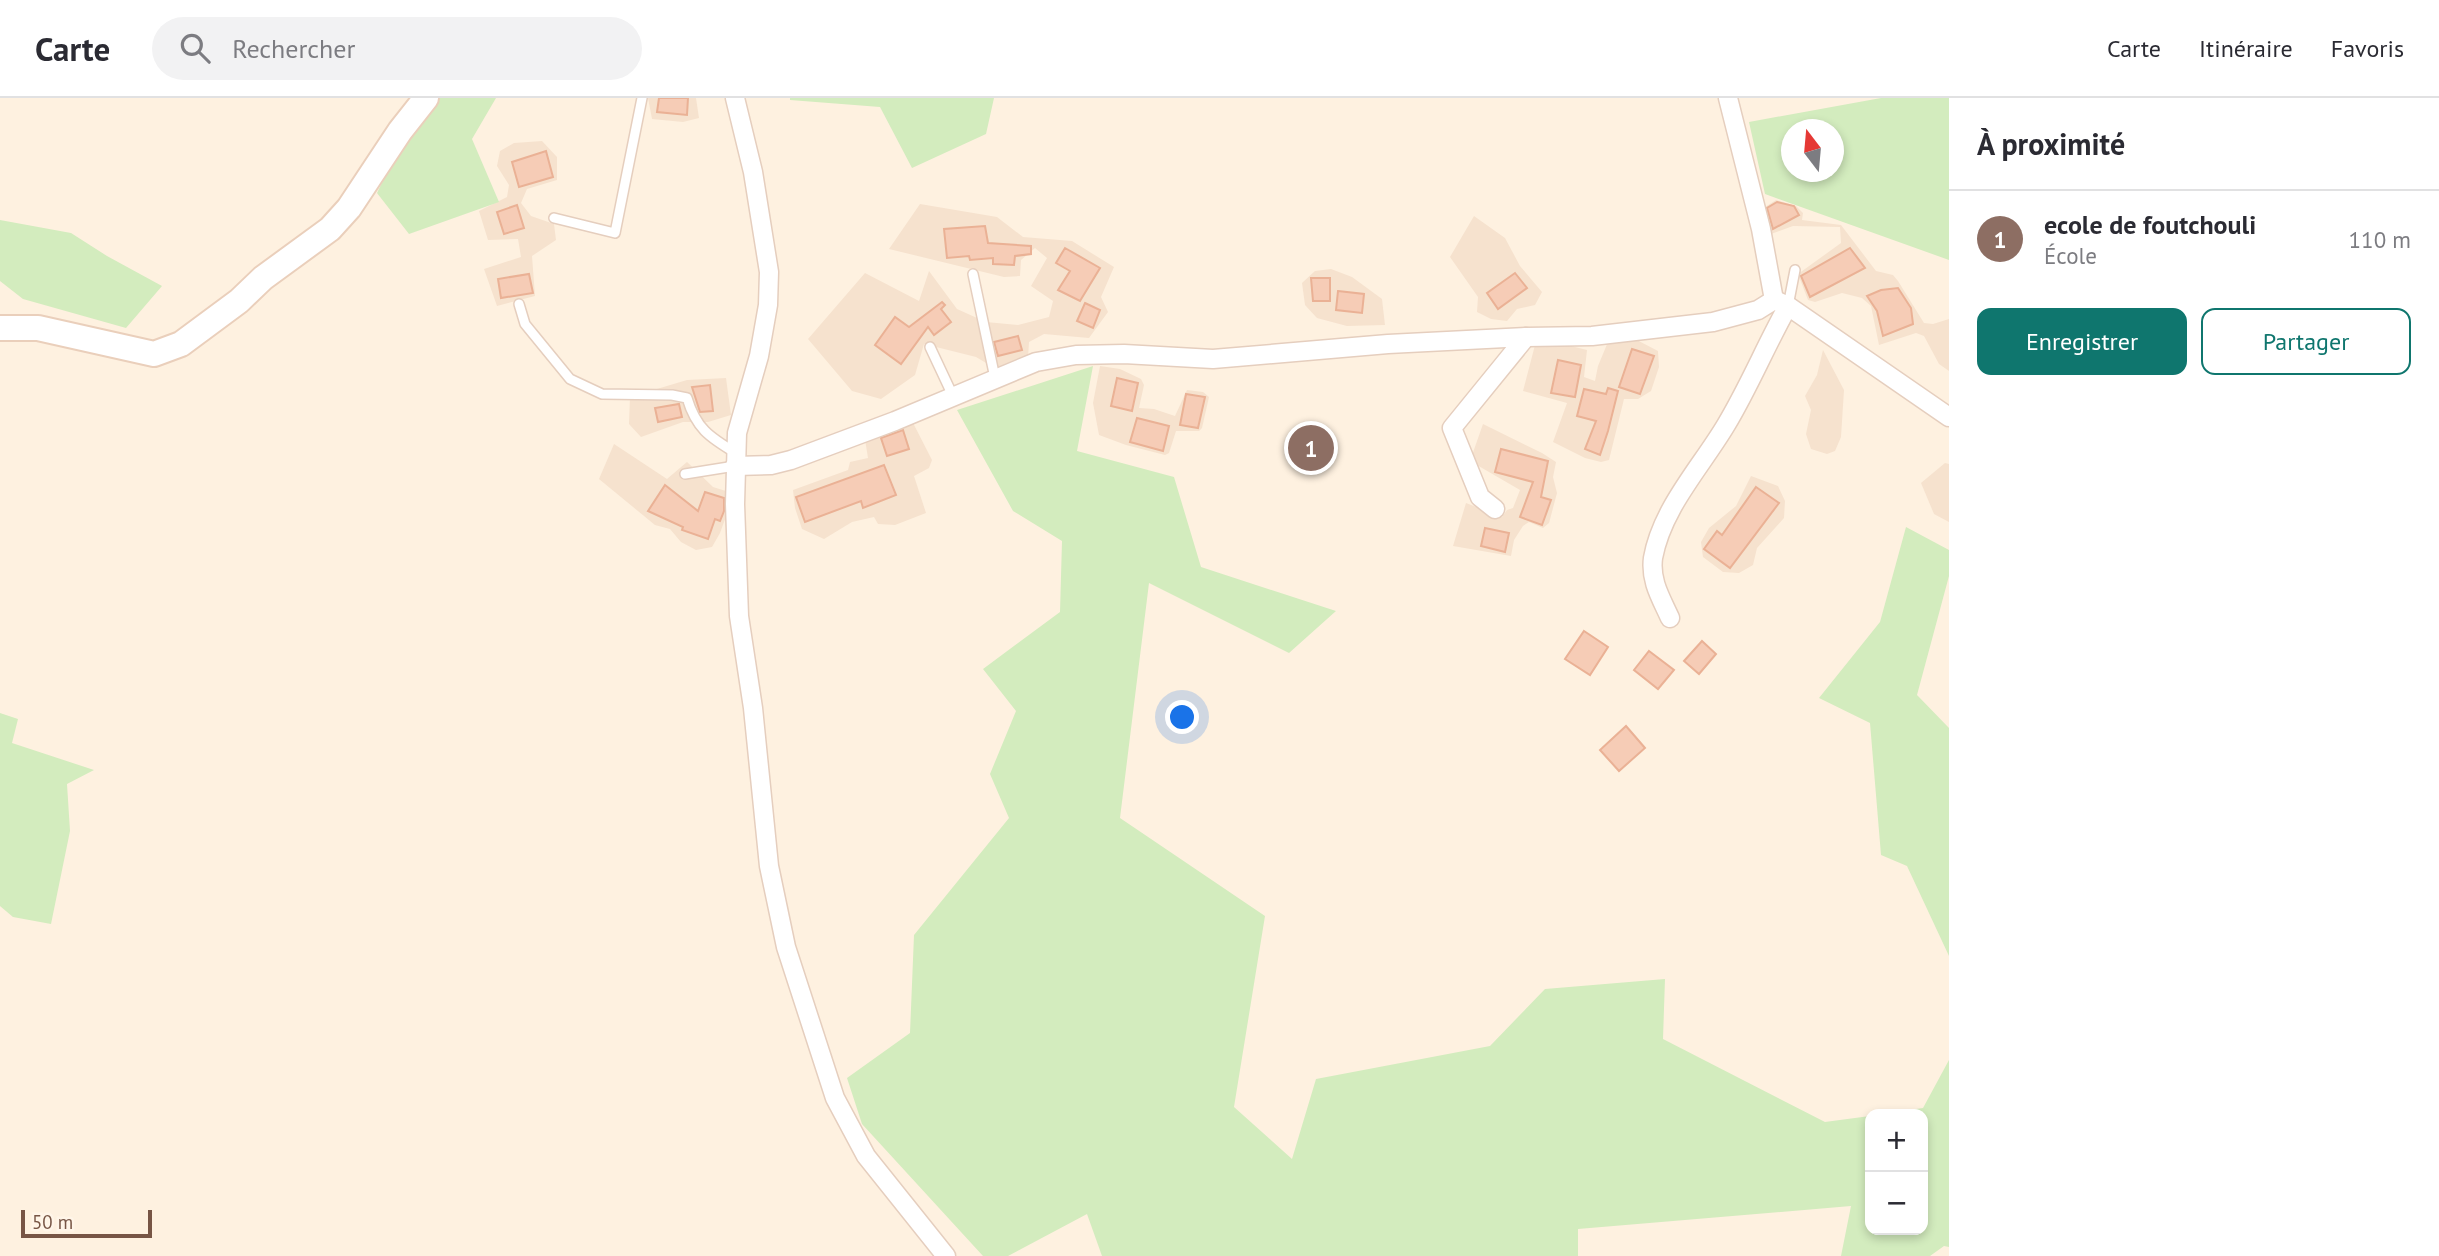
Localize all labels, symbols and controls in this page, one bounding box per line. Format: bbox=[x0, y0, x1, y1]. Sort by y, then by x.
search box bbox=[152, 17, 642, 80]
text: Carte bbox=[35, 27, 110, 70]
icon: search bbox=[176, 29, 214, 67]
text: Rechercher bbox=[232, 32, 355, 65]
text: Carte bbox=[2107, 33, 2161, 64]
text: Itinéraire bbox=[2199, 33, 2293, 64]
text: Favoris bbox=[2331, 33, 2404, 64]
north arrow bbox=[1781, 119, 1844, 182]
text: À proximité bbox=[1977, 124, 2125, 163]
text: ecole de foutchouli bbox=[2044, 208, 2256, 241]
text: 1 bbox=[1993, 225, 2007, 254]
text: 110 m bbox=[2349, 225, 2411, 254]
text: École bbox=[2044, 241, 2097, 270]
button: Enregistrer bbox=[1977, 308, 2187, 375]
button: Partager bbox=[2201, 308, 2411, 375]
pin: 1 bbox=[1288, 422, 1334, 474]
your location bbox=[1165, 700, 1199, 734]
map controls bbox=[1865, 1109, 1928, 1235]
button: + bbox=[1865, 1109, 1928, 1172]
button: − bbox=[1865, 1172, 1928, 1235]
scale bar bbox=[21, 1207, 152, 1239]
text: 50 m bbox=[32, 1210, 73, 1234]

